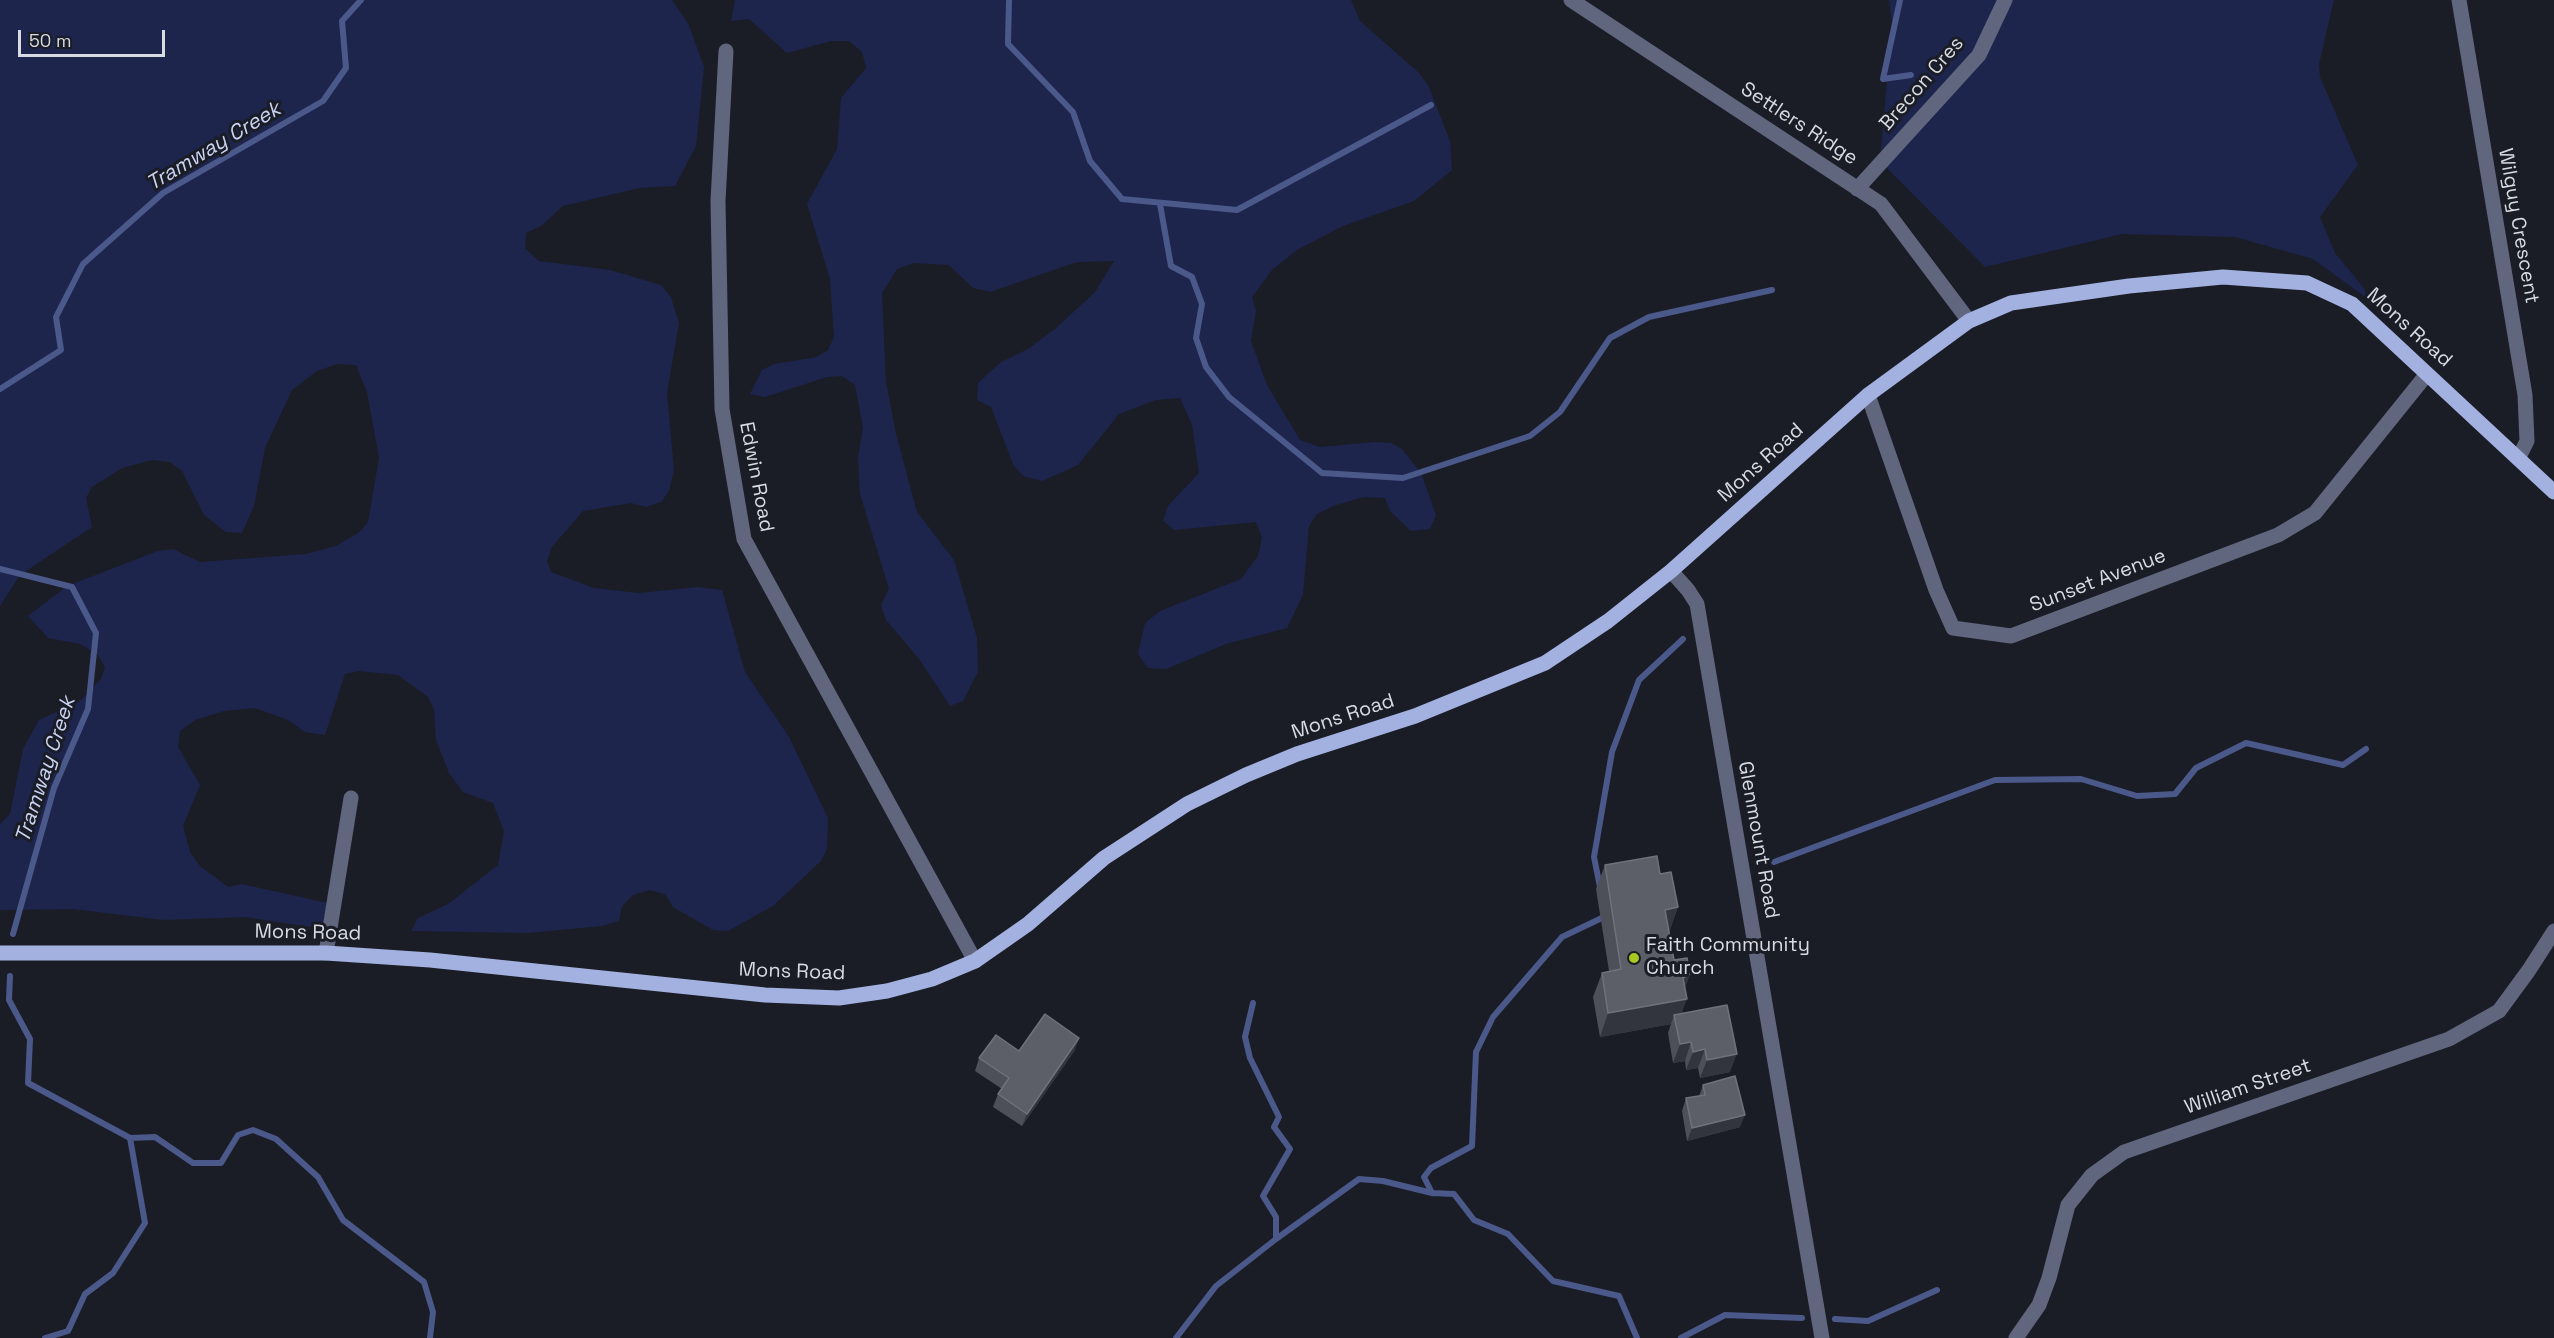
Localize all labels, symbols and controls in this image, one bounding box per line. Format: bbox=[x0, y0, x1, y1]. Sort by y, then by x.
scale bar bbox=[21, 18, 168, 56]
text: 50 m bbox=[29, 29, 71, 52]
street label: Brecon Cres bbox=[1875, 32, 1969, 136]
street label: Settlers Ridge bbox=[1736, 77, 1862, 171]
water label: Tramway Creek bbox=[142, 97, 286, 197]
street label: Wilguy Crescent bbox=[2493, 147, 2543, 305]
street label: Mons Road bbox=[2361, 283, 2457, 373]
street label: Mons Road bbox=[1713, 418, 1809, 508]
street label: Edwin Road bbox=[734, 420, 778, 534]
street label: Sunset Avenue bbox=[2027, 544, 2169, 618]
street label: Mons Road bbox=[1289, 689, 1397, 745]
water label: Tramway Creek bbox=[10, 694, 82, 846]
street label: Glenmount Road bbox=[1732, 759, 1784, 921]
street label: Mons Road bbox=[254, 920, 362, 946]
place label: Faith Community Church bbox=[1646, 934, 1810, 981]
marker: Faith Community Church bbox=[1627, 951, 1641, 965]
street label: Mons Road bbox=[738, 958, 846, 986]
street label: William Street bbox=[2182, 1054, 2314, 1120]

